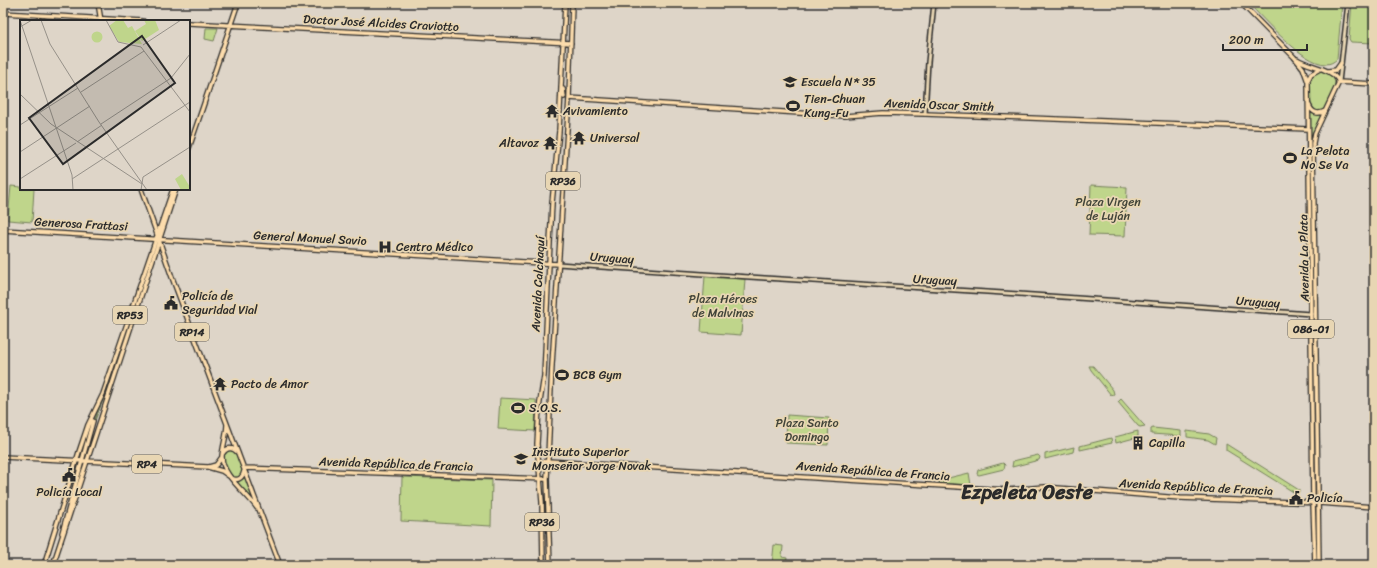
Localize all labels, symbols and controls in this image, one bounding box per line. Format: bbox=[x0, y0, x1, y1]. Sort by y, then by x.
street label: Doctor José Alcides Craviotto bbox=[303, 8, 460, 38]
inset map bbox=[20, 20, 190, 190]
scale bar bbox=[1223, 26, 1307, 52]
text: 200 m bbox=[1229, 29, 1263, 51]
place label: Escuela N* 35 bbox=[801, 71, 876, 93]
school or university icon: Escuela N* 35 bbox=[782, 74, 798, 90]
place label: Tien-Chuan Kung-Fu bbox=[804, 88, 865, 124]
street label: Avenida Oscar Smith bbox=[883, 92, 994, 118]
sports icon: Tien-Chuan Kung-Fu bbox=[785, 98, 801, 114]
place label: Avivamiento bbox=[562, 100, 628, 122]
temple icon: Avivamiento bbox=[544, 103, 560, 119]
place label: Universal bbox=[590, 127, 640, 149]
temple icon: Universal bbox=[571, 130, 587, 146]
place label: Altavoz bbox=[498, 132, 539, 154]
temple icon: Altavoz bbox=[542, 135, 558, 151]
place label: La Pelota No Se Va bbox=[1301, 140, 1350, 176]
sports icon: La Pelota No Se Va bbox=[1282, 150, 1298, 166]
road number: RP36 bbox=[546, 172, 580, 190]
park label: Plaza Virgen de Luján bbox=[1075, 191, 1141, 227]
street label: Generosa Frattasi bbox=[34, 211, 129, 237]
street label: Avenida La Plata bbox=[1292, 214, 1316, 303]
street label: General Manuel Savio bbox=[253, 224, 367, 252]
street label: Avenida Calchaquí bbox=[524, 234, 552, 333]
place label: Centro Médico bbox=[396, 236, 473, 258]
hospital icon: Centro Médico bbox=[377, 239, 393, 255]
street label: Uruguay bbox=[589, 245, 636, 271]
street label: Uruguay bbox=[912, 268, 958, 292]
place label: Policía de Seguridad Vial bbox=[182, 285, 258, 321]
park label: Plaza Héroes de Malvinas bbox=[689, 288, 758, 324]
street label: Uruguay bbox=[1235, 289, 1282, 315]
public building icon: Policía de Seguridad Vial bbox=[163, 295, 179, 311]
road number: RP53 bbox=[113, 306, 147, 324]
road number: 086-01 bbox=[1288, 320, 1334, 338]
road number: RP14 bbox=[175, 323, 209, 341]
place label: BCB Gym bbox=[573, 364, 622, 386]
sports icon: BCB Gym bbox=[554, 367, 570, 383]
place label: Pacto de Amor bbox=[231, 373, 309, 395]
temple icon: Pacto de Amor bbox=[212, 376, 228, 392]
place label: S.O.S. bbox=[529, 397, 562, 419]
sports icon: S.O.S. bbox=[510, 400, 526, 416]
park label: Plaza Santo Domingo bbox=[776, 412, 839, 448]
place label: Capilla bbox=[1149, 432, 1185, 454]
building icon: Capilla bbox=[1130, 435, 1146, 451]
place label: Instituto Superior Monseñor Jorge Novak bbox=[531, 441, 651, 477]
street label: Avenida República de Francia bbox=[318, 450, 473, 478]
school or university icon: Instituto Superior Monseñor Jorge Novak bbox=[513, 451, 529, 467]
road number: RP4 bbox=[132, 455, 162, 473]
street label: Avenida República de Francia bbox=[794, 455, 951, 487]
public building icon: Policía Local bbox=[61, 467, 77, 483]
street label: Avenida República de Francia bbox=[1117, 472, 1274, 502]
district label: Ezpeleta Oeste bbox=[961, 475, 1094, 510]
place label: Policía Local bbox=[36, 481, 102, 503]
place label: Policía bbox=[1307, 487, 1342, 509]
public building icon: Policía bbox=[1288, 490, 1304, 506]
road number: RP36 bbox=[525, 513, 559, 531]

